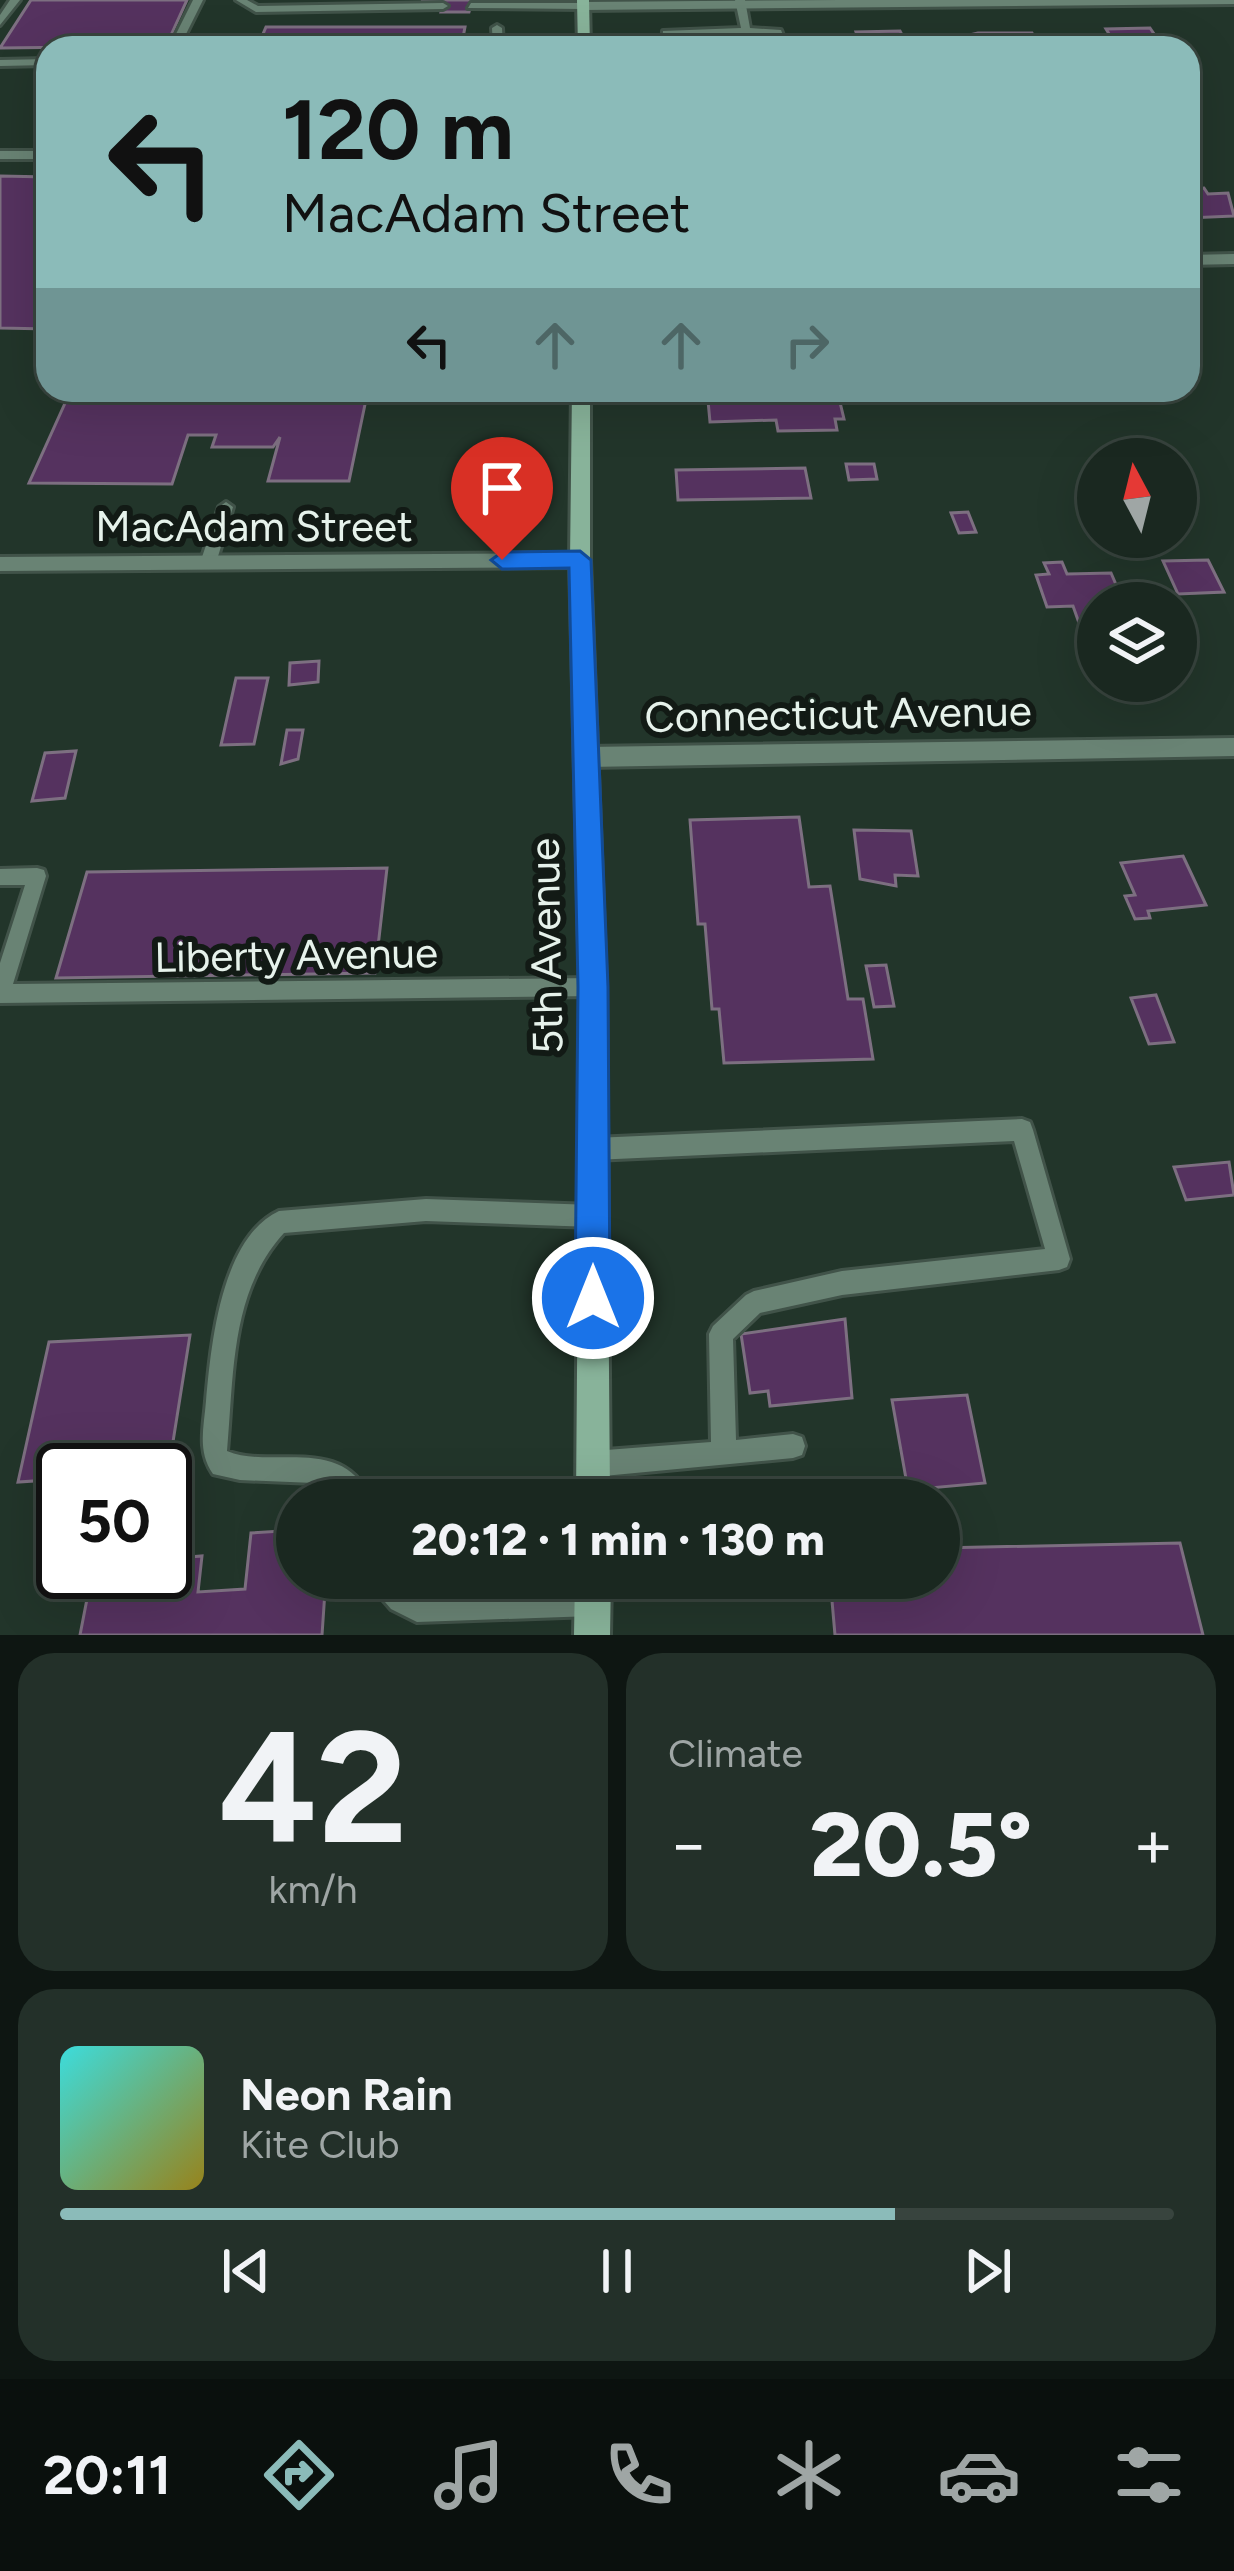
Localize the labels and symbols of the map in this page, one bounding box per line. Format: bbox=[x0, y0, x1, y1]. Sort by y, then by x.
pin bbox=[451, 437, 553, 560]
north arrow bbox=[1077, 438, 1197, 558]
street label: MacAdam Street bbox=[95, 501, 413, 552]
street label: Connecticut Avenue bbox=[644, 685, 1032, 743]
street label: 5th Avenue bbox=[519, 838, 573, 1054]
street label: Liberty Avenue bbox=[154, 927, 438, 983]
position arrow bbox=[530, 1235, 656, 1361]
speed limit sign: 50 bbox=[36, 1443, 192, 1599]

